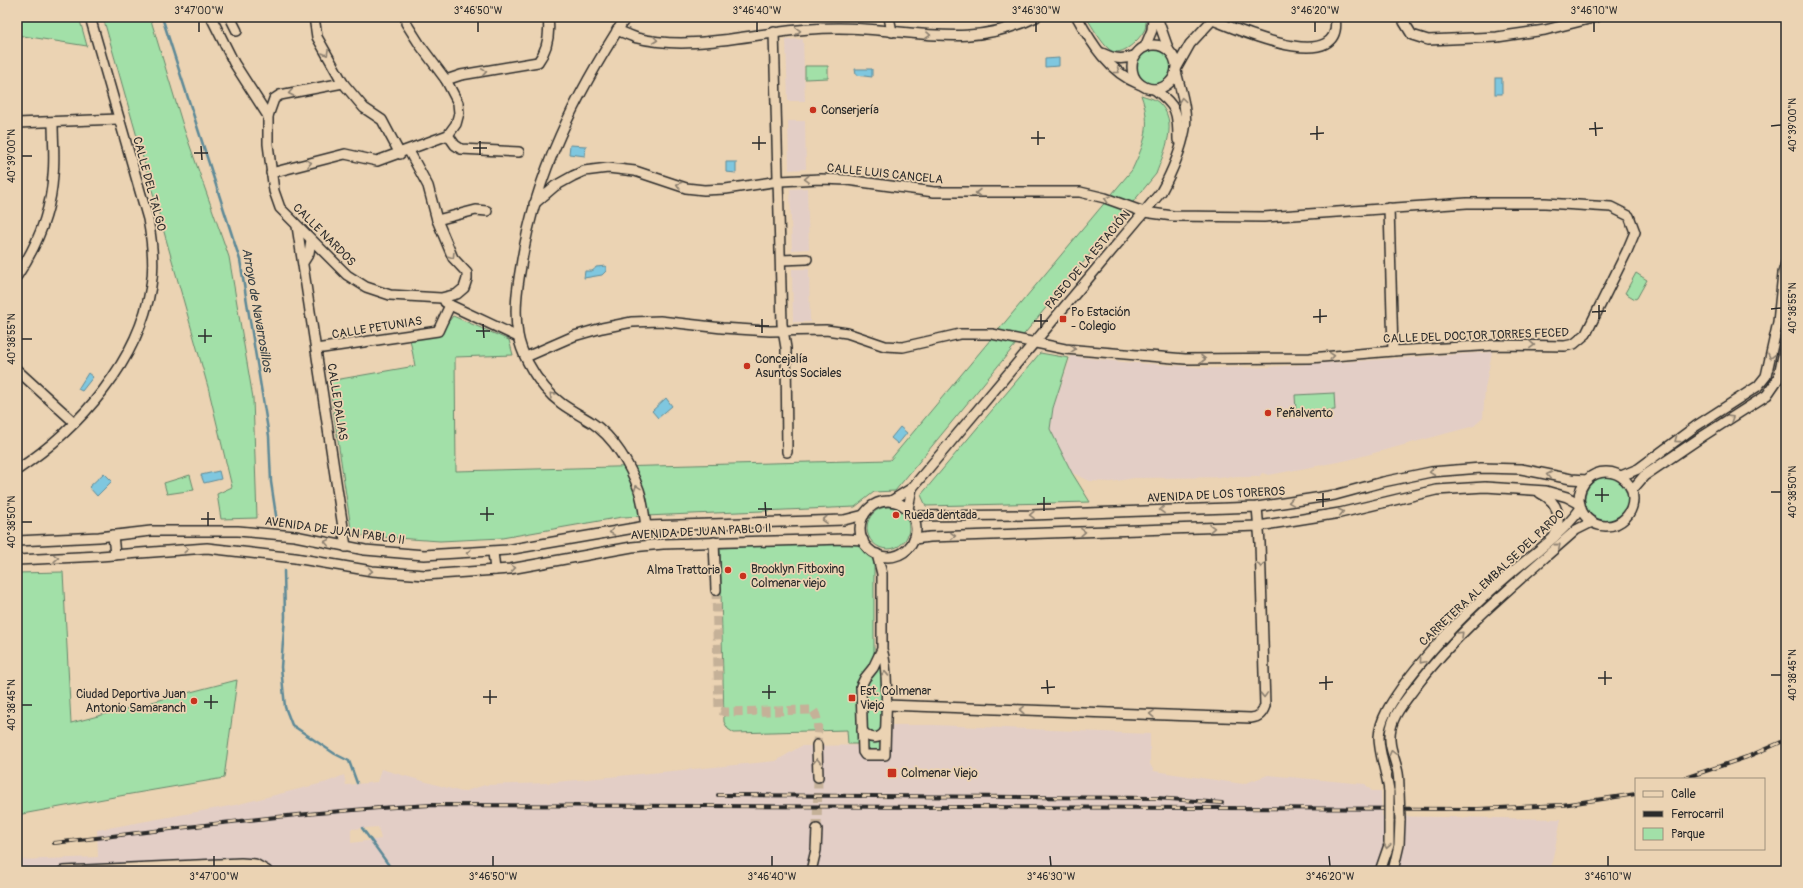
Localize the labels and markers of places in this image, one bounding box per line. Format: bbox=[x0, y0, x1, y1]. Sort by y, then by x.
place label: Conserjería bbox=[821, 103, 879, 118]
marker: Conserjería bbox=[808, 105, 818, 115]
place label: Pº Estación - Colegio bbox=[1071, 305, 1130, 334]
marker: Pº Estación - Colegio bbox=[1058, 314, 1068, 324]
place label: Concejalía Asuntos Sociales bbox=[755, 352, 842, 381]
marker: Concejalía Asuntos Sociales bbox=[742, 361, 752, 371]
place label: Peñalvento bbox=[1276, 406, 1333, 421]
marker: Peñalvento bbox=[1263, 408, 1273, 418]
place label: Rueda dentada bbox=[904, 508, 978, 523]
marker: Rueda dentada bbox=[891, 510, 901, 520]
place label: Brooklyn Fitboxing Colmenar viejo bbox=[751, 562, 844, 591]
place label: Alma Trattoria bbox=[647, 563, 720, 578]
marker: Alma Trattoria bbox=[723, 565, 733, 575]
marker: Brooklyn Fitboxing Colmenar viejo bbox=[738, 571, 748, 581]
place label: Est. Colmenar Viejo bbox=[860, 684, 932, 713]
place label: Ciudad Deportiva Juan Antonio Samaranch bbox=[76, 687, 186, 716]
marker: Est. Colmenar Viejo bbox=[847, 693, 857, 703]
marker: Ciudad Deportiva Juan Antonio Samaranch bbox=[189, 696, 199, 706]
place label: Colmenar Viejo bbox=[901, 766, 978, 781]
marker: Colmenar Viejo bbox=[886, 767, 898, 779]

